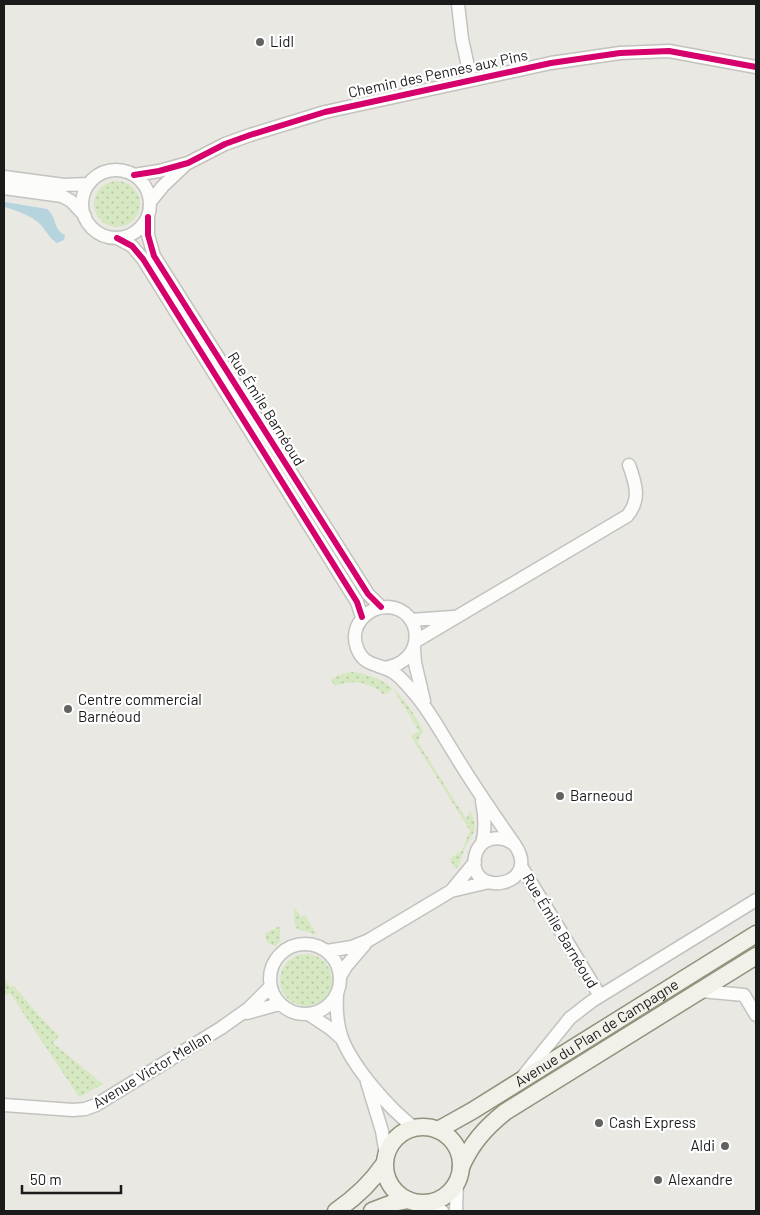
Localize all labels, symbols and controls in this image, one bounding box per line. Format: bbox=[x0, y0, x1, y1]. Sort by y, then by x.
place label: Lidl bbox=[270, 32, 294, 50]
marker: Lidl bbox=[254, 36, 266, 48]
street label: Chemin des Pennes aux Pins bbox=[346, 45, 529, 101]
street label: Rue Émile Barnéoud bbox=[225, 348, 309, 469]
place label: Centre commercial Barnéoud bbox=[78, 690, 202, 725]
marker: Centre commercial Barnéoud bbox=[62, 703, 74, 715]
place label: Barneoud bbox=[570, 786, 633, 804]
marker: Barneoud bbox=[554, 790, 566, 802]
street label: Rue Émile Barnéoud bbox=[519, 870, 602, 991]
street label: Avenue du Plan de Campagne bbox=[511, 975, 681, 1090]
street label: Avenue Victor Mellan bbox=[89, 1027, 214, 1111]
place label: Cash Express bbox=[609, 1113, 696, 1131]
marker: Cash Express bbox=[593, 1117, 605, 1129]
place label: Aldi bbox=[690, 1136, 715, 1154]
marker: Aldi bbox=[719, 1140, 731, 1152]
scale bar bbox=[22, 1162, 121, 1194]
text: 50 m bbox=[30, 1170, 62, 1188]
place label: Alexandre bbox=[668, 1170, 733, 1188]
marker: Alexandre bbox=[652, 1174, 664, 1186]

